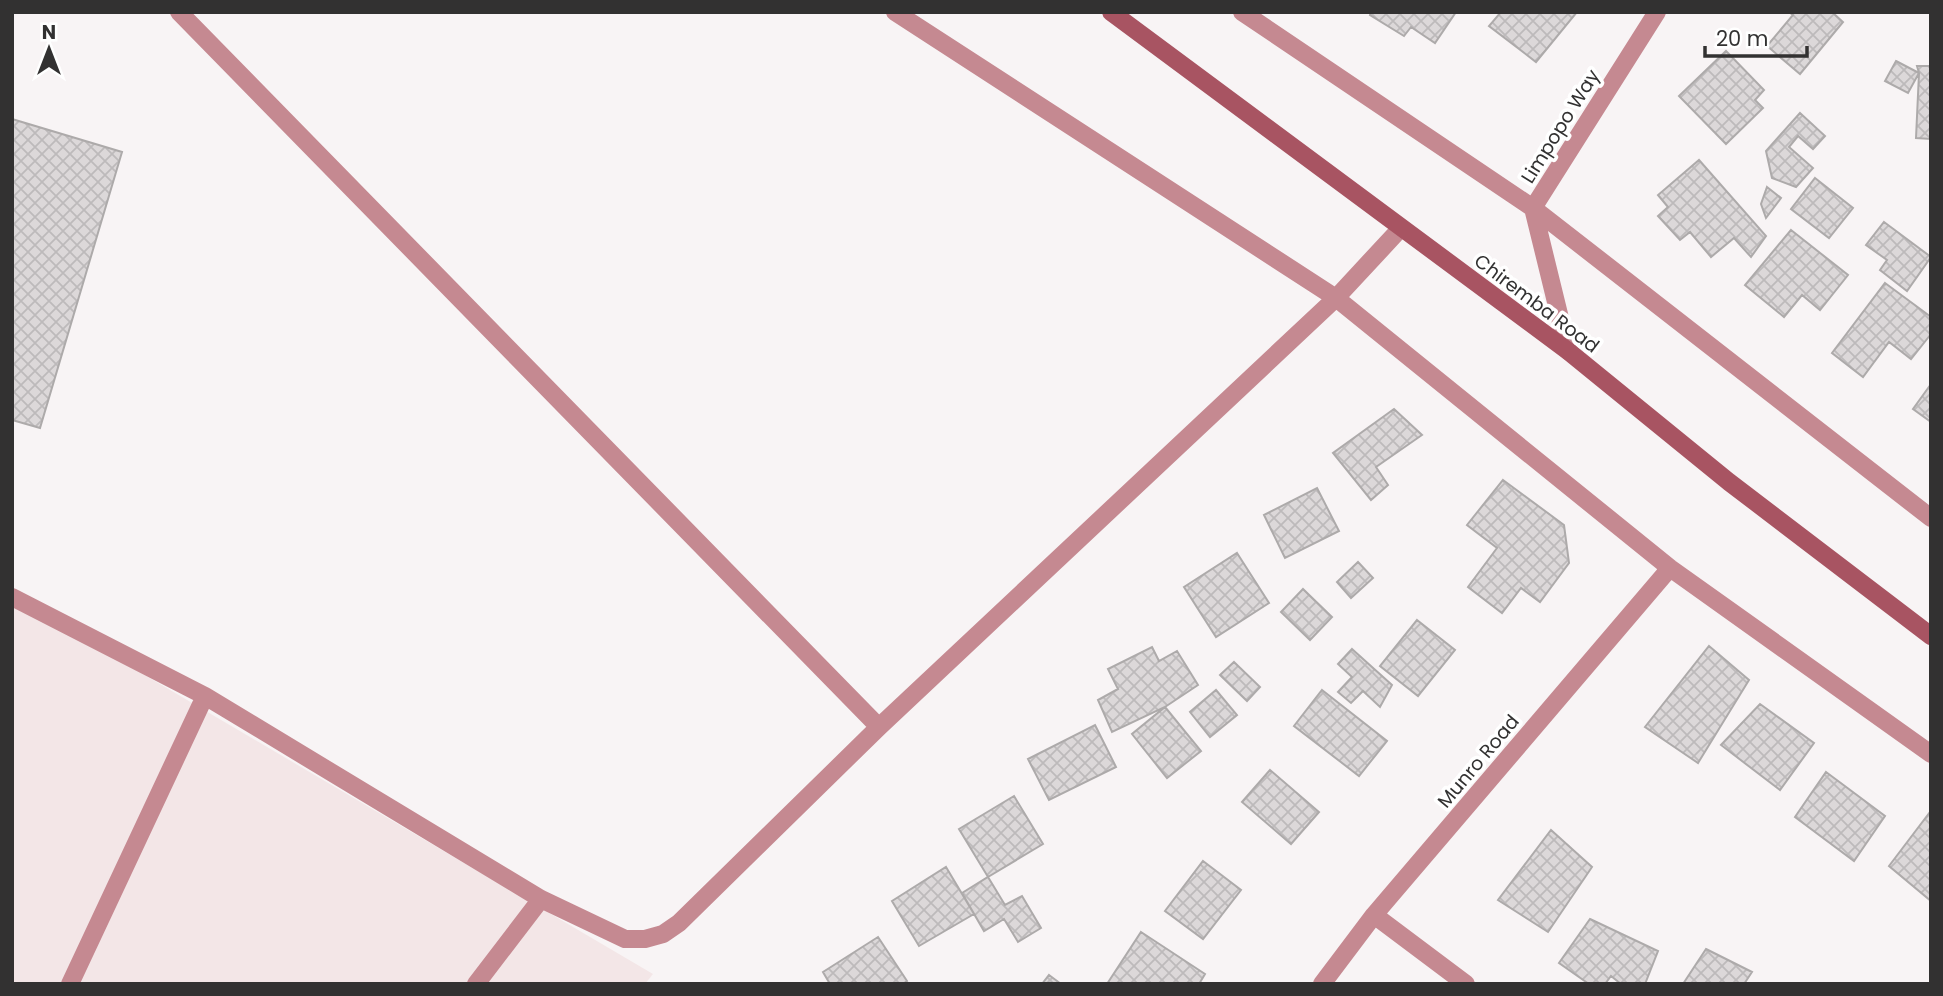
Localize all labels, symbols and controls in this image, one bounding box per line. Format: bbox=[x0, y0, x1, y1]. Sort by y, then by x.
north arrow bbox=[14, 14, 84, 84]
scale bar bbox=[1705, 14, 1806, 58]
text: N bbox=[42, 19, 56, 46]
text: 20 m bbox=[1716, 24, 1769, 53]
street label: Limpopo Way bbox=[1515, 64, 1606, 188]
street label: Chiremba Road bbox=[1469, 247, 1605, 359]
street label: Munro Road bbox=[1431, 709, 1525, 814]

